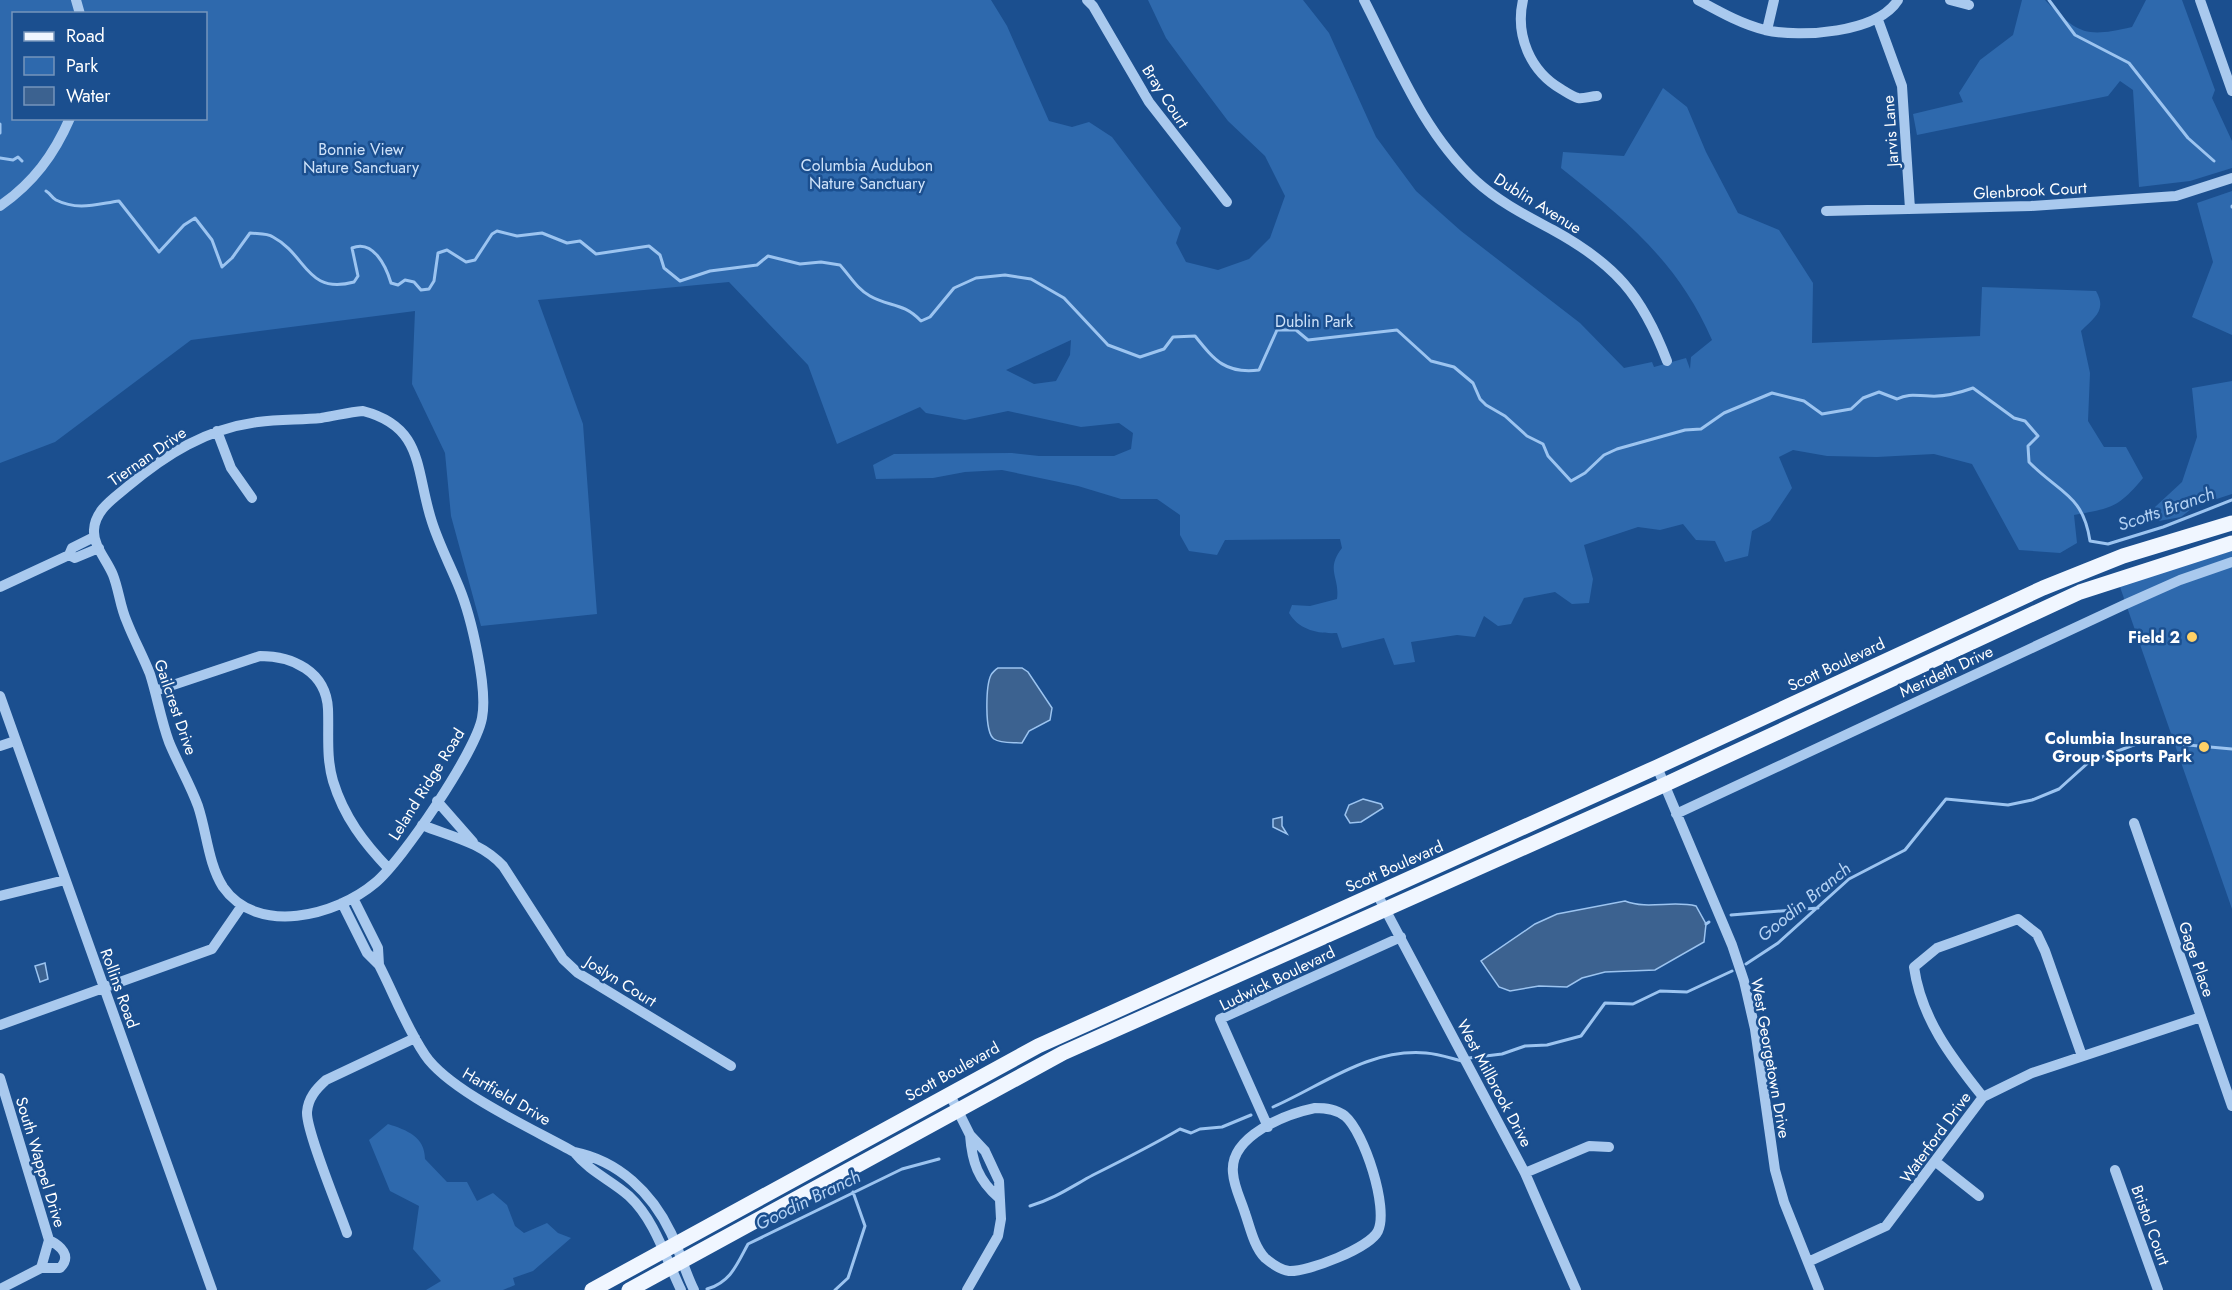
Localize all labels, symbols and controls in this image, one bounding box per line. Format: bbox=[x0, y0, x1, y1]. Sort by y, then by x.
legend bbox=[12, 12, 207, 120]
text: Road bbox=[66, 23, 105, 49]
text: Park bbox=[66, 53, 98, 79]
street label: Bray Court bbox=[1137, 60, 1195, 133]
text: Water bbox=[66, 83, 111, 109]
street label: Jarvis Lane bbox=[1877, 95, 1905, 169]
park label: Bonnie View Nature Sanctuary bbox=[303, 138, 420, 179]
park label: Columbia Audubon Nature Sanctuary bbox=[801, 154, 933, 195]
street label: Dublin Avenue bbox=[1490, 167, 1586, 239]
street label: Glenbrook Court bbox=[1973, 176, 2088, 205]
park label: Dublin Park bbox=[1275, 310, 1354, 333]
street label: Tiernan Drive bbox=[104, 421, 191, 492]
water label: Scotts Branch bbox=[2114, 480, 2218, 538]
place label: Field 2 bbox=[2128, 626, 2180, 649]
marker: Field 2 bbox=[2185, 630, 2199, 644]
street label: Scott Boulevard bbox=[1784, 632, 1889, 697]
street label: Merideth Drive bbox=[1896, 640, 1997, 703]
street label: Gailcrest Drive bbox=[148, 656, 203, 758]
street label: Leland Ridge Road bbox=[383, 724, 470, 845]
place label: Columbia Insurance Group Sports Park bbox=[2045, 727, 2193, 768]
marker: Columbia Insurance Group Sports Park bbox=[2197, 740, 2211, 754]
street label: Scott Boulevard bbox=[1342, 835, 1447, 898]
water label: Goodin Branch bbox=[1751, 856, 1857, 948]
street label: Gage Place bbox=[2173, 918, 2220, 1000]
street label: Ludwick Boulevard bbox=[1216, 940, 1339, 1016]
street label: Rollins Road bbox=[94, 945, 145, 1031]
street label: Joslyn Court bbox=[579, 949, 661, 1013]
street label: West Georgetown Drive bbox=[1745, 976, 1796, 1140]
street label: West Millbrook Drive bbox=[1451, 1015, 1538, 1151]
street label: Scott Boulevard bbox=[901, 1036, 1004, 1107]
street label: Hartfield Drive bbox=[458, 1062, 555, 1131]
street label: Waterford Drive bbox=[1894, 1087, 1976, 1188]
street label: South Wappel Drive bbox=[10, 1094, 71, 1230]
water label: Goodin Branch bbox=[751, 1163, 865, 1237]
street label: Bristol Court bbox=[2125, 1182, 2176, 1268]

